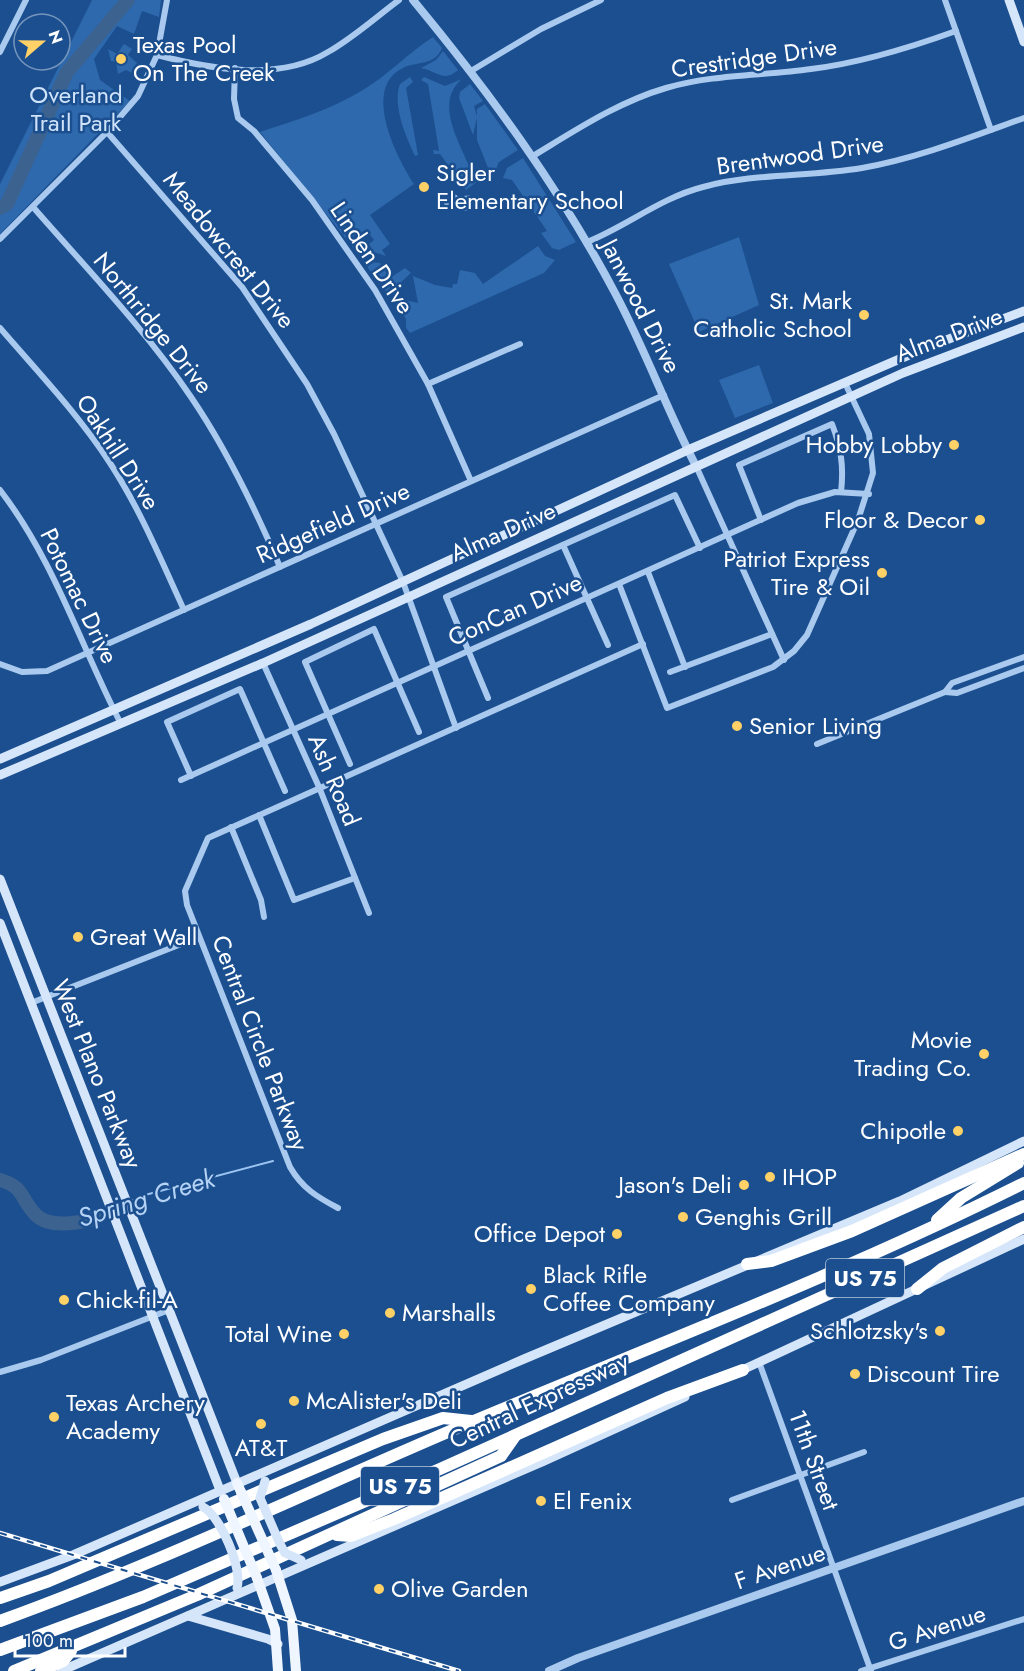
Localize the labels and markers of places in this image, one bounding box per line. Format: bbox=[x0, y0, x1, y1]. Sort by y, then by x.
place label: Texas Pool On The Creek bbox=[133, 27, 275, 90]
marker: Texas Pool On The Creek bbox=[114, 52, 128, 66]
place label: Sigler Elementary School bbox=[436, 155, 624, 218]
marker: Sigler Elementary School bbox=[417, 180, 431, 194]
place label: St. Mark Catholic School bbox=[693, 283, 852, 346]
marker: St. Mark Catholic School bbox=[857, 308, 871, 322]
place label: Hobby Lobby bbox=[806, 427, 942, 462]
marker: Hobby Lobby bbox=[947, 438, 961, 452]
place label: Floor & Decor bbox=[824, 502, 969, 537]
marker: Floor & Decor bbox=[973, 513, 987, 527]
place label: Patriot Express Tire & Oil bbox=[723, 541, 870, 604]
marker: Patriot Express Tire & Oil bbox=[875, 566, 889, 580]
place label: Senior Living bbox=[749, 708, 882, 743]
marker: Senior Living bbox=[730, 719, 744, 733]
place label: Great Wall bbox=[90, 919, 197, 954]
marker: Great Wall bbox=[71, 930, 85, 944]
place label: Movie Trading Co. bbox=[854, 1022, 972, 1085]
marker: Movie Trading Co. bbox=[977, 1047, 991, 1061]
place label: Chipotle bbox=[860, 1113, 946, 1148]
marker: Chipotle bbox=[951, 1124, 965, 1138]
place label: IHOP bbox=[782, 1159, 837, 1194]
place label: Jason's Deli bbox=[615, 1167, 732, 1202]
marker: IHOP bbox=[763, 1170, 777, 1184]
marker: Jason's Deli bbox=[737, 1178, 751, 1192]
place label: Genghis Grill bbox=[695, 1199, 832, 1234]
marker: Genghis Grill bbox=[676, 1210, 690, 1224]
place label: Office Depot bbox=[474, 1216, 605, 1251]
marker: Office Depot bbox=[610, 1227, 624, 1241]
place label: Black Rifle Coffee Company bbox=[543, 1257, 715, 1320]
place label: Chick-fil-A bbox=[76, 1282, 178, 1317]
marker: Black Rifle Coffee Company bbox=[524, 1282, 538, 1296]
marker: Chick-fil-A bbox=[57, 1293, 71, 1307]
place label: Marshalls bbox=[402, 1295, 496, 1330]
marker: Marshalls bbox=[383, 1306, 397, 1320]
place label: Schlotzsky's bbox=[810, 1313, 928, 1348]
place label: Total Wine bbox=[225, 1316, 332, 1351]
marker: Schlotzsky's bbox=[933, 1324, 947, 1338]
marker: Total Wine bbox=[337, 1327, 351, 1341]
place label: Discount Tire bbox=[867, 1356, 1000, 1391]
marker: Discount Tire bbox=[848, 1367, 862, 1381]
place label: McAlister's Deli bbox=[306, 1383, 462, 1418]
place label: Texas Archery Academy bbox=[66, 1385, 205, 1448]
marker: McAlister's Deli bbox=[287, 1394, 301, 1408]
marker: Texas Archery Academy bbox=[47, 1410, 61, 1424]
marker: AT&T bbox=[254, 1417, 268, 1431]
place label: AT&T bbox=[235, 1430, 287, 1465]
place label: El Fenix bbox=[553, 1483, 632, 1518]
marker: El Fenix bbox=[534, 1494, 548, 1508]
place label: Olive Garden bbox=[391, 1571, 529, 1606]
marker: Olive Garden bbox=[372, 1582, 386, 1596]

